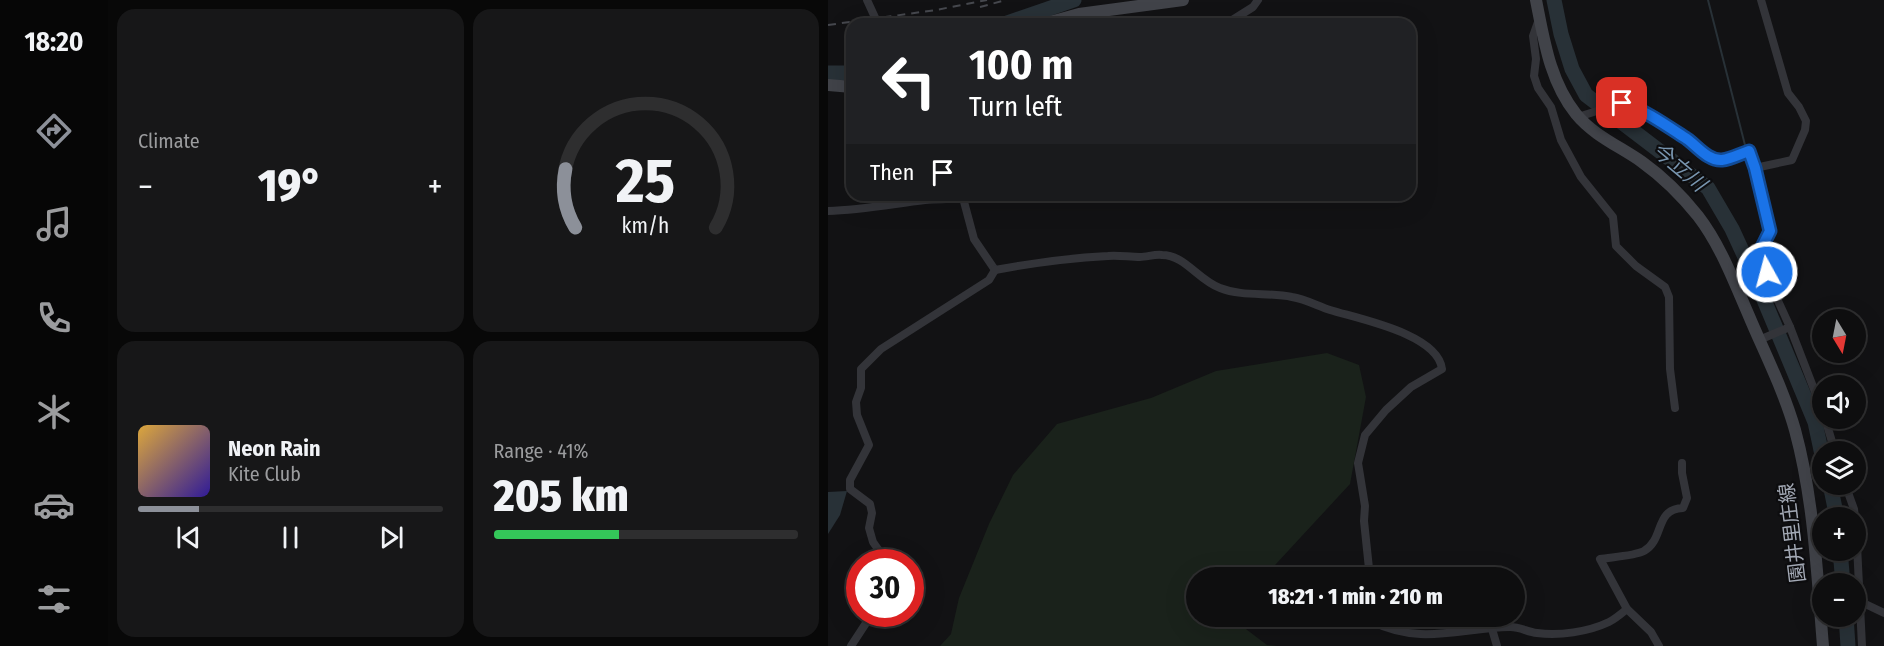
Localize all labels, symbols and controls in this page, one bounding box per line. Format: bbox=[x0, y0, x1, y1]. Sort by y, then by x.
text: 18:20 bbox=[24, 26, 84, 58]
text: 100 m bbox=[969, 40, 1073, 90]
icon: left bbox=[870, 42, 948, 120]
pin bbox=[1596, 77, 1647, 128]
icon: arrive bbox=[1605, 86, 1638, 119]
text: Turn left bbox=[969, 91, 1062, 123]
icon: directions bbox=[33, 110, 75, 152]
text: Climate bbox=[138, 129, 200, 153]
water label: 今立川 bbox=[1647, 137, 1713, 198]
text: 25 bbox=[615, 144, 676, 219]
icon: arrive bbox=[926, 156, 959, 189]
text: 19° bbox=[258, 159, 322, 213]
text: Then bbox=[870, 159, 914, 186]
text: − bbox=[138, 167, 153, 207]
text: + bbox=[427, 167, 443, 207]
icon: music bbox=[33, 203, 75, 245]
text: km/h bbox=[622, 213, 670, 239]
position arrow bbox=[1735, 240, 1799, 304]
icon: phone bbox=[33, 297, 75, 339]
north arrow bbox=[1812, 309, 1866, 363]
map controls bbox=[1812, 309, 1866, 627]
button: sound bbox=[1812, 375, 1866, 429]
icon: climate bbox=[33, 391, 75, 433]
text: Neon Rain bbox=[228, 435, 321, 462]
text: Range · 41% bbox=[494, 439, 589, 463]
button: layers bbox=[1812, 441, 1866, 495]
text: Kite Club bbox=[228, 462, 301, 486]
text: 205 km bbox=[494, 469, 629, 523]
street label: 園井里庄線 bbox=[1774, 482, 1810, 584]
icon: car bbox=[33, 484, 75, 526]
button: + bbox=[1812, 507, 1866, 561]
icon: previous bbox=[172, 521, 205, 554]
icon: pause bbox=[274, 521, 307, 554]
icon: next bbox=[375, 521, 408, 554]
speed limit sign: 30 bbox=[846, 549, 924, 627]
button: − bbox=[1812, 573, 1866, 627]
icon: filters bbox=[33, 578, 75, 620]
text: 18:21 · 1 min · 210 m bbox=[1268, 583, 1443, 610]

